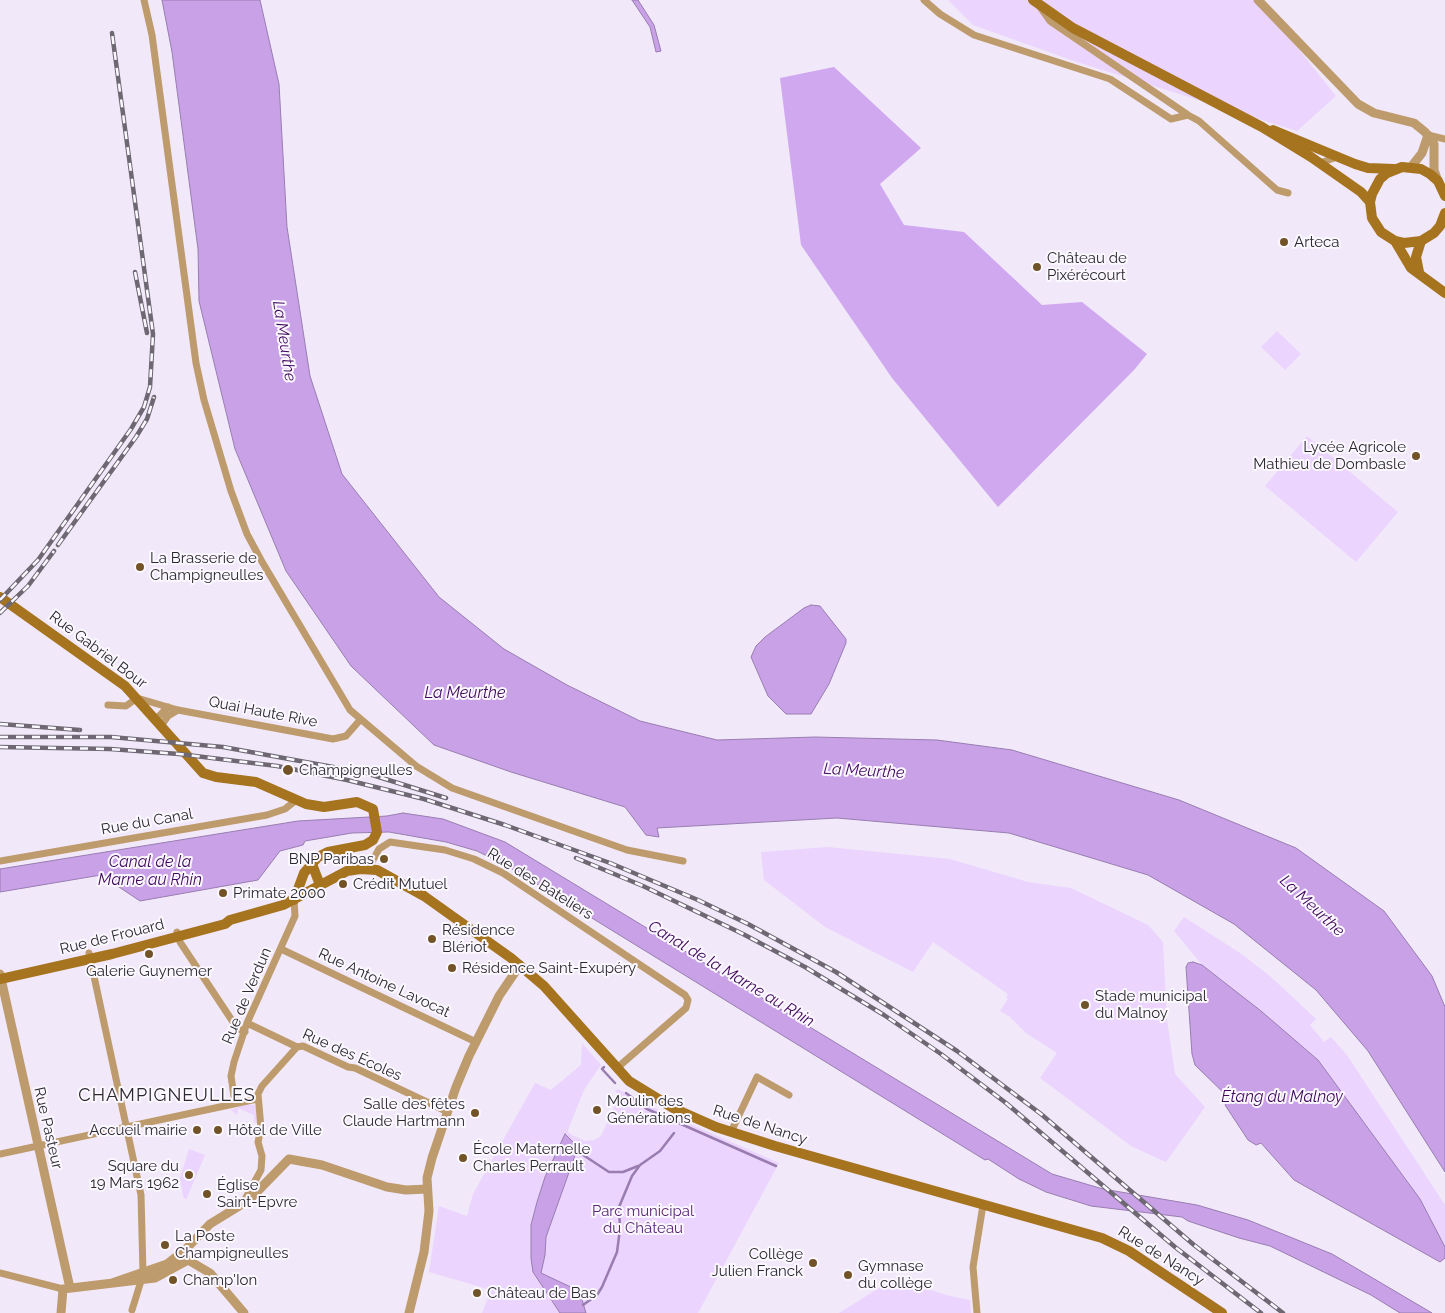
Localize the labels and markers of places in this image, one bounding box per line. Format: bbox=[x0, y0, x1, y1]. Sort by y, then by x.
place label: Arteca bbox=[1294, 233, 1340, 251]
marker: Arteca bbox=[1278, 236, 1290, 248]
place label: Château de Pixérécourt bbox=[1047, 249, 1127, 284]
marker: Château de Pixérécourt bbox=[1031, 261, 1043, 273]
place label: Lycée Agricole Mathieu de Dombasle bbox=[1253, 438, 1406, 473]
marker: Lycée Agricole Mathieu de Dombasle bbox=[1410, 450, 1422, 462]
place label: La Brasserie de Champigneulles bbox=[150, 549, 263, 584]
marker: La Brasserie de Champigneulles bbox=[134, 561, 146, 573]
place label: Champigneulles bbox=[299, 761, 412, 779]
marker: Champigneulles bbox=[281, 763, 295, 777]
place label: BNP Paribas bbox=[289, 850, 374, 868]
marker: BNP Paribas bbox=[378, 853, 390, 865]
place label: Crédit Mutuel bbox=[353, 875, 447, 893]
marker: Crédit Mutuel bbox=[337, 878, 349, 890]
place label: Primate 2000 bbox=[233, 884, 326, 902]
marker: Primate 2000 bbox=[217, 887, 229, 899]
place label: Résidence Blériot bbox=[442, 921, 515, 956]
marker: Résidence Blériot bbox=[426, 933, 438, 945]
marker: Galerie Guynemer bbox=[143, 948, 155, 960]
place label: Résidence Saint-Exupéry bbox=[462, 959, 636, 977]
place label: Galerie Guynemer bbox=[86, 962, 212, 980]
marker: Résidence Saint-Exupéry bbox=[446, 962, 458, 974]
place label: Stade municipal du Malnoy bbox=[1095, 987, 1207, 1022]
marker: Stade municipal du Malnoy bbox=[1079, 999, 1091, 1011]
place label: Moulin des Générations bbox=[607, 1092, 691, 1127]
place label: Salle des fêtes Claude Hartmann bbox=[343, 1095, 465, 1130]
marker: Moulin des Générations bbox=[591, 1104, 603, 1116]
marker: Salle des fêtes Claude Hartmann bbox=[469, 1107, 481, 1119]
place label: Accueil mairie bbox=[89, 1121, 187, 1139]
place label: Hôtel de Ville bbox=[228, 1121, 322, 1139]
marker: Accueil mairie bbox=[191, 1124, 203, 1136]
marker: Hôtel de Ville bbox=[212, 1124, 224, 1136]
place label: École Maternelle Charles Perrault bbox=[473, 1140, 590, 1175]
marker: École Maternelle Charles Perrault bbox=[457, 1152, 469, 1164]
place label: Square du 19 Mars 1962 bbox=[90, 1157, 179, 1192]
marker: Square du 19 Mars 1962 bbox=[183, 1169, 195, 1181]
place label: Église Saint-Epvre bbox=[217, 1176, 297, 1211]
marker: Église Saint-Epvre bbox=[201, 1188, 213, 1200]
place label: La Poste Champigneulles bbox=[175, 1227, 288, 1262]
marker: La Poste Champigneulles bbox=[159, 1239, 171, 1251]
place label: Collège Julien Franck bbox=[712, 1245, 803, 1280]
marker: Collège Julien Franck bbox=[807, 1257, 819, 1269]
place label: Gymnase du collège bbox=[858, 1257, 932, 1292]
marker: Gymnase du collège bbox=[842, 1269, 854, 1281]
place label: Champ'Ion bbox=[183, 1271, 257, 1289]
marker: Champ'Ion bbox=[167, 1274, 179, 1286]
place label: Château de Bas bbox=[487, 1284, 596, 1302]
marker: Château de Bas bbox=[471, 1287, 483, 1299]

